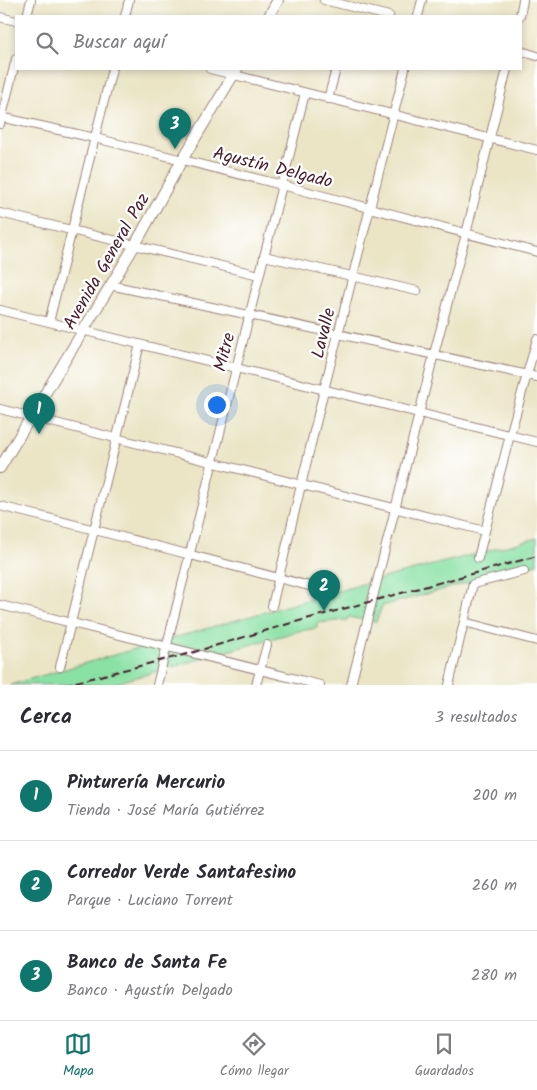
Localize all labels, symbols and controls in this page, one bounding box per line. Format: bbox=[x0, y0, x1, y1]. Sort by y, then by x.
search box bbox=[15, 15, 522, 70]
text: Buscar aquí bbox=[73, 28, 165, 58]
icon: search bbox=[33, 29, 61, 57]
pin: 3 bbox=[159, 108, 191, 149]
street label: Agustín Delgado bbox=[210, 140, 335, 197]
street label: Avenida General Paz bbox=[56, 188, 158, 336]
street label: Lavalle bbox=[304, 305, 345, 362]
street label: Mitre bbox=[207, 330, 244, 375]
your location bbox=[204, 392, 230, 418]
pin: 1 bbox=[23, 393, 55, 434]
pin: 2 bbox=[308, 570, 340, 611]
text: Cerca bbox=[20, 701, 72, 734]
text: 3 resultados bbox=[435, 705, 517, 730]
text: Pinturería Mercurio bbox=[67, 768, 225, 798]
text: 1 bbox=[34, 783, 38, 808]
text: 200 m bbox=[473, 783, 517, 808]
text: Tienda · José María Gutiérrez bbox=[67, 798, 265, 823]
text: Corredor Verde Santafesino bbox=[67, 858, 296, 888]
text: 2 bbox=[31, 873, 41, 898]
text: 260 m bbox=[472, 873, 517, 898]
text: Parque · Luciano Torrent bbox=[67, 888, 233, 913]
text: Banco de Santa Fe bbox=[67, 948, 227, 978]
text: 3 bbox=[32, 963, 40, 988]
text: 280 m bbox=[471, 963, 517, 988]
text: Banco · Agustín Delgado bbox=[67, 978, 233, 1003]
tab: Mapa bbox=[63, 1030, 94, 1082]
tab: Cómo llegar bbox=[220, 1030, 289, 1082]
tab: Guardados bbox=[415, 1030, 474, 1082]

